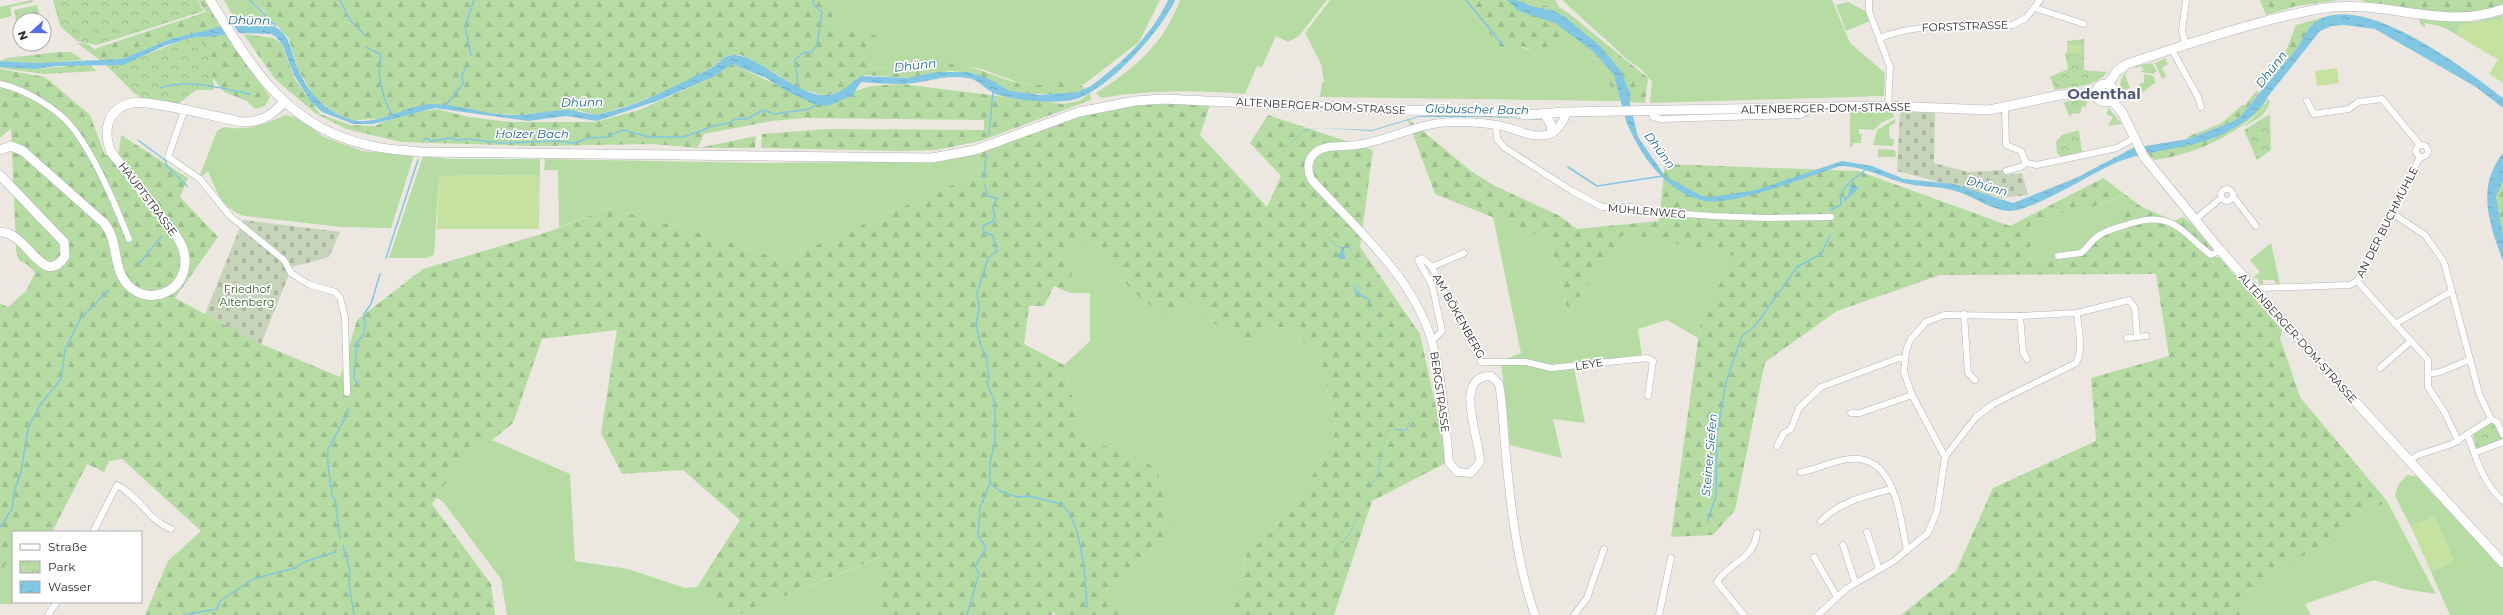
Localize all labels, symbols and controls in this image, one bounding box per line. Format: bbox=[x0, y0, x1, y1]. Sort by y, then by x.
north arrow bbox=[12, 12, 52, 52]
water label: Dhünn bbox=[228, 12, 270, 28]
street label: FORSTSTRASSE bbox=[1921, 17, 2009, 35]
text: N bbox=[15, 29, 31, 42]
water label: Dhünn bbox=[2252, 48, 2290, 90]
water label: Dhünn bbox=[893, 55, 937, 75]
district label: Odenthal bbox=[2067, 84, 2141, 103]
water label: Dhünn bbox=[561, 94, 603, 110]
street label: ALTENBERGER-DOM-STRASSE bbox=[1236, 95, 1406, 117]
street label: ALTENBERGER-DOM-STRASSE bbox=[1741, 100, 1911, 116]
water label: Glöbuscher Bach bbox=[1425, 101, 1529, 117]
water label: Holzer Bach bbox=[495, 126, 569, 141]
water label: Dhünn bbox=[1641, 129, 1679, 171]
street label: HAUPTSTRASSE bbox=[116, 159, 180, 239]
street label: AN DER BUCHMÜHLE bbox=[2353, 164, 2421, 280]
water label: Dhünn bbox=[1965, 173, 2009, 199]
street label: MÜHLENWEG bbox=[1607, 201, 1687, 221]
street label: ALTENBERGER-DOM-STRASSE bbox=[2236, 270, 2360, 406]
street label: AM BÖKENBERG bbox=[1430, 271, 1488, 361]
park label: Friedhof Altenberg bbox=[220, 282, 275, 309]
street label: BERGSTRASSE bbox=[1427, 351, 1453, 433]
street label: LEYE bbox=[1574, 355, 1604, 373]
water label: Steiner Siefen bbox=[1698, 413, 1720, 497]
legend bbox=[12, 531, 142, 603]
text: Straße bbox=[48, 539, 87, 554]
text: Park bbox=[48, 559, 76, 574]
text: Wasser bbox=[48, 579, 92, 594]

